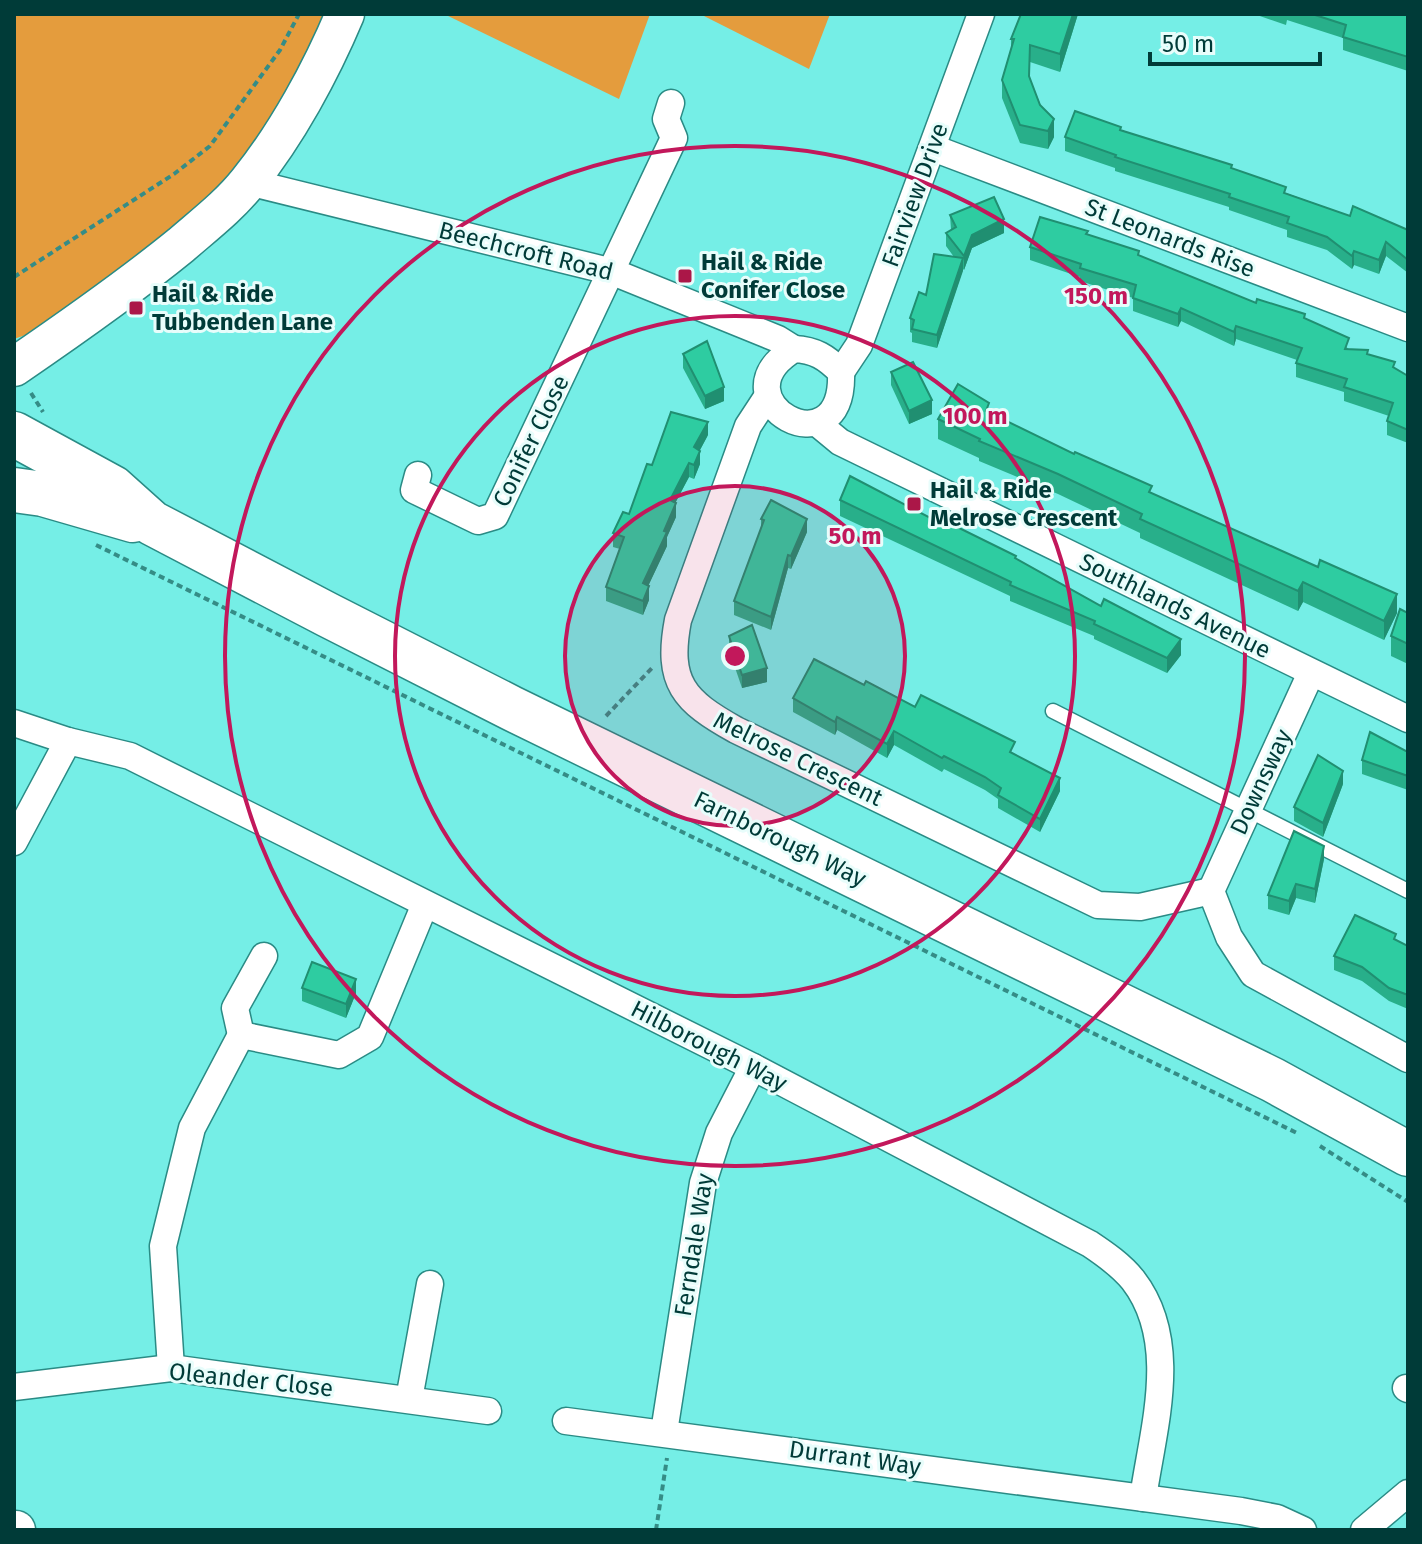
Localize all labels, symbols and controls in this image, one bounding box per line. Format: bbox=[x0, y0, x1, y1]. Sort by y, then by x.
scale bar bbox=[1150, 16, 1320, 66]
text: 50 m bbox=[1162, 30, 1214, 58]
street label: Fairview Drive bbox=[876, 119, 954, 271]
street label: St Leonards Rise bbox=[1081, 193, 1259, 283]
street label: Beechcroft Road bbox=[436, 216, 616, 286]
place label: Hail & Ride Conifer Close bbox=[701, 248, 845, 304]
marker: Hail & Ride Conifer Close bbox=[676, 267, 694, 285]
place label: Hail & Ride Tubbenden Lane bbox=[152, 280, 333, 336]
text: 150 m bbox=[1064, 282, 1128, 310]
marker: Hail & Ride Tubbenden Lane bbox=[127, 299, 145, 317]
street label: Conifer Close bbox=[487, 371, 575, 511]
text: 100 m bbox=[942, 402, 1008, 430]
place label: Hail & Ride Melrose Crescent bbox=[930, 476, 1118, 532]
marker: Hail & Ride Melrose Crescent bbox=[905, 495, 923, 513]
text: 50 m bbox=[829, 522, 881, 550]
street label: Southlands Avenue bbox=[1075, 548, 1275, 664]
centre of rings bbox=[721, 642, 749, 670]
street label: Melrose Crescent bbox=[709, 706, 887, 812]
street label: Downsway bbox=[1224, 725, 1298, 839]
street label: Farnborough Way bbox=[689, 785, 871, 893]
street label: Hilborough Way bbox=[626, 995, 792, 1097]
street label: Ferndale Way bbox=[669, 1171, 719, 1319]
street label: Oleander Close bbox=[168, 1357, 334, 1403]
street label: Durrant Way bbox=[787, 1435, 923, 1481]

